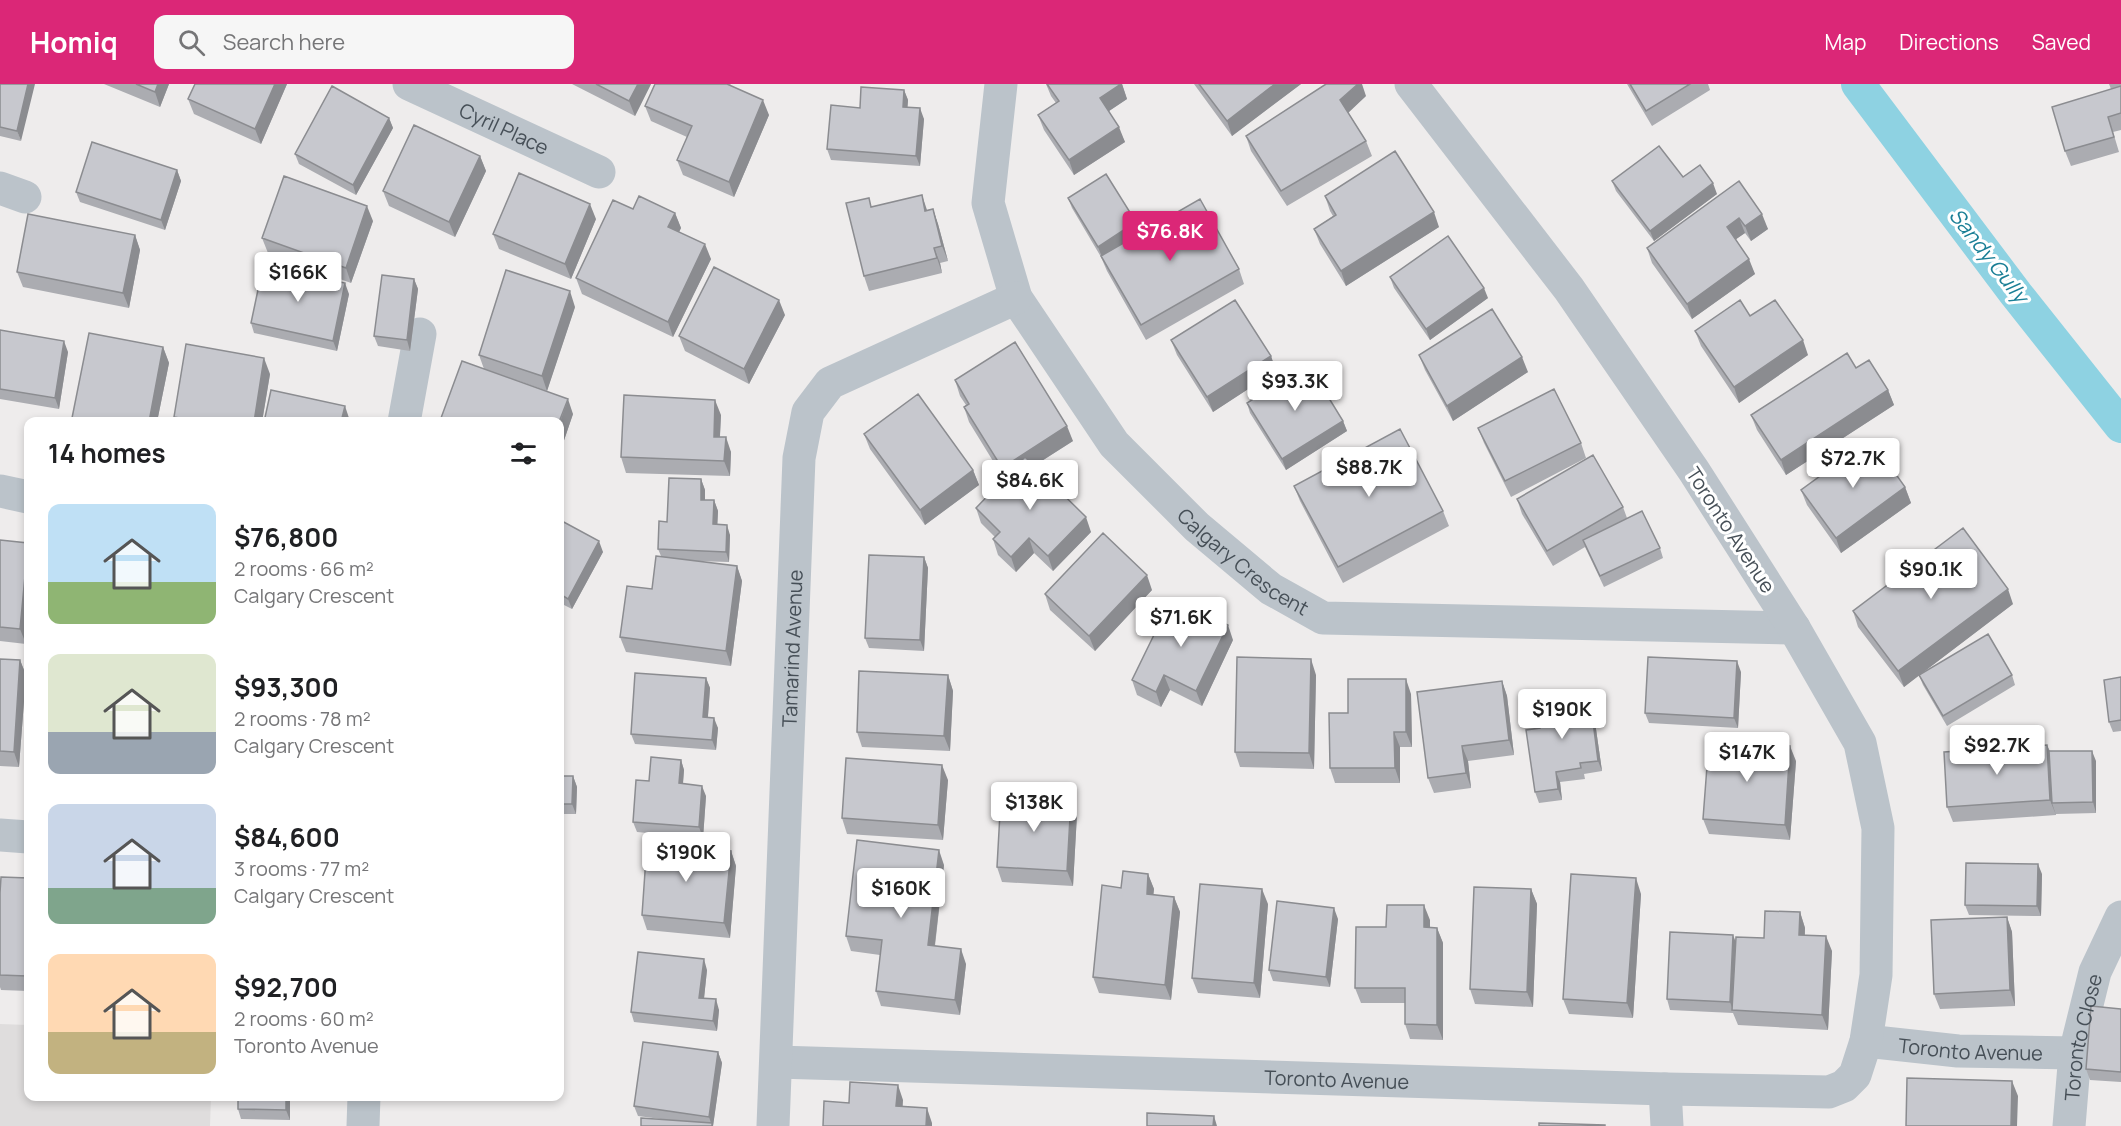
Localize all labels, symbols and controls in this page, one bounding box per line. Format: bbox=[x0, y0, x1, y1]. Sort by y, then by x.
search box bbox=[154, 15, 574, 69]
text: Homiq bbox=[30, 23, 118, 61]
icon: search bbox=[175, 26, 208, 59]
text: Search here bbox=[223, 27, 345, 57]
text: Map bbox=[1825, 28, 1866, 56]
text: Directions bbox=[1899, 28, 1999, 56]
text: Saved bbox=[2032, 28, 2091, 56]
street label: Cyril Place bbox=[455, 96, 553, 161]
water label: Sandy Gully bbox=[1943, 202, 2037, 310]
pin: $76.8K bbox=[1121, 211, 1219, 262]
text: $76.8K bbox=[1137, 217, 1203, 244]
pin: $166K bbox=[256, 252, 340, 303]
text: $166K bbox=[268, 258, 328, 285]
pin: $93.3K bbox=[1246, 361, 1344, 412]
text: $93.3K bbox=[1261, 367, 1329, 394]
text: 14 homes bbox=[48, 435, 166, 471]
icon: filters bbox=[507, 437, 540, 470]
pin: $72.7K bbox=[1804, 438, 1902, 489]
text: $72.7K bbox=[1821, 444, 1885, 471]
pin: $88.7K bbox=[1320, 447, 1418, 498]
text: $88.7K bbox=[1336, 453, 1402, 480]
pin: $84.6K bbox=[981, 460, 1079, 511]
street label: Toronto Avenue bbox=[1680, 462, 1782, 598]
text: $84.6K bbox=[996, 466, 1064, 493]
street label: Calgary Crescent bbox=[1172, 502, 1314, 621]
text: $76,800 bbox=[234, 519, 338, 555]
icon: home bbox=[96, 528, 168, 600]
pin: $90.1K bbox=[1882, 549, 1980, 600]
text: 2 rooms · 66 m² bbox=[234, 555, 374, 582]
text: $90.1K bbox=[1899, 555, 1963, 582]
street label: Tamarind Avenue bbox=[775, 569, 808, 728]
text: Calgary Crescent bbox=[234, 582, 394, 609]
pin: $71.6K bbox=[1132, 597, 1230, 648]
text: $71.6K bbox=[1150, 603, 1212, 630]
text: $93,300 bbox=[234, 669, 339, 705]
icon: home bbox=[96, 678, 168, 750]
pin: $190K bbox=[1520, 689, 1604, 740]
text: $190K bbox=[1532, 695, 1592, 722]
text: 2 rooms · 78 m² bbox=[234, 705, 371, 732]
pin: $92.7K bbox=[1948, 725, 2046, 776]
text: $92.7K bbox=[1964, 731, 2030, 758]
text: Calgary Crescent bbox=[234, 732, 394, 759]
pin: $147K bbox=[1705, 732, 1789, 783]
text: $147K bbox=[1718, 738, 1776, 765]
pin: $138K bbox=[992, 782, 1076, 833]
text: $138K bbox=[1005, 788, 1063, 815]
text: $84,600 bbox=[234, 819, 340, 855]
icon: home bbox=[96, 828, 168, 900]
pin: $190K bbox=[644, 832, 728, 883]
text: $190K bbox=[656, 838, 716, 865]
text: 3 rooms · 77 m² bbox=[234, 855, 369, 882]
pin: $160K bbox=[859, 868, 943, 919]
text: $160K bbox=[871, 874, 931, 901]
text: Calgary Crescent bbox=[234, 882, 394, 909]
text: $92,700 bbox=[234, 969, 338, 1005]
street label: Toronto Close bbox=[2058, 971, 2108, 1102]
icon: home bbox=[96, 978, 168, 1050]
text: 2 rooms · 60 m² bbox=[234, 1005, 374, 1032]
street label: Toronto Avenue bbox=[1897, 1031, 2043, 1066]
text: Toronto Avenue bbox=[234, 1032, 379, 1059]
street label: Toronto Avenue bbox=[1264, 1063, 1410, 1095]

